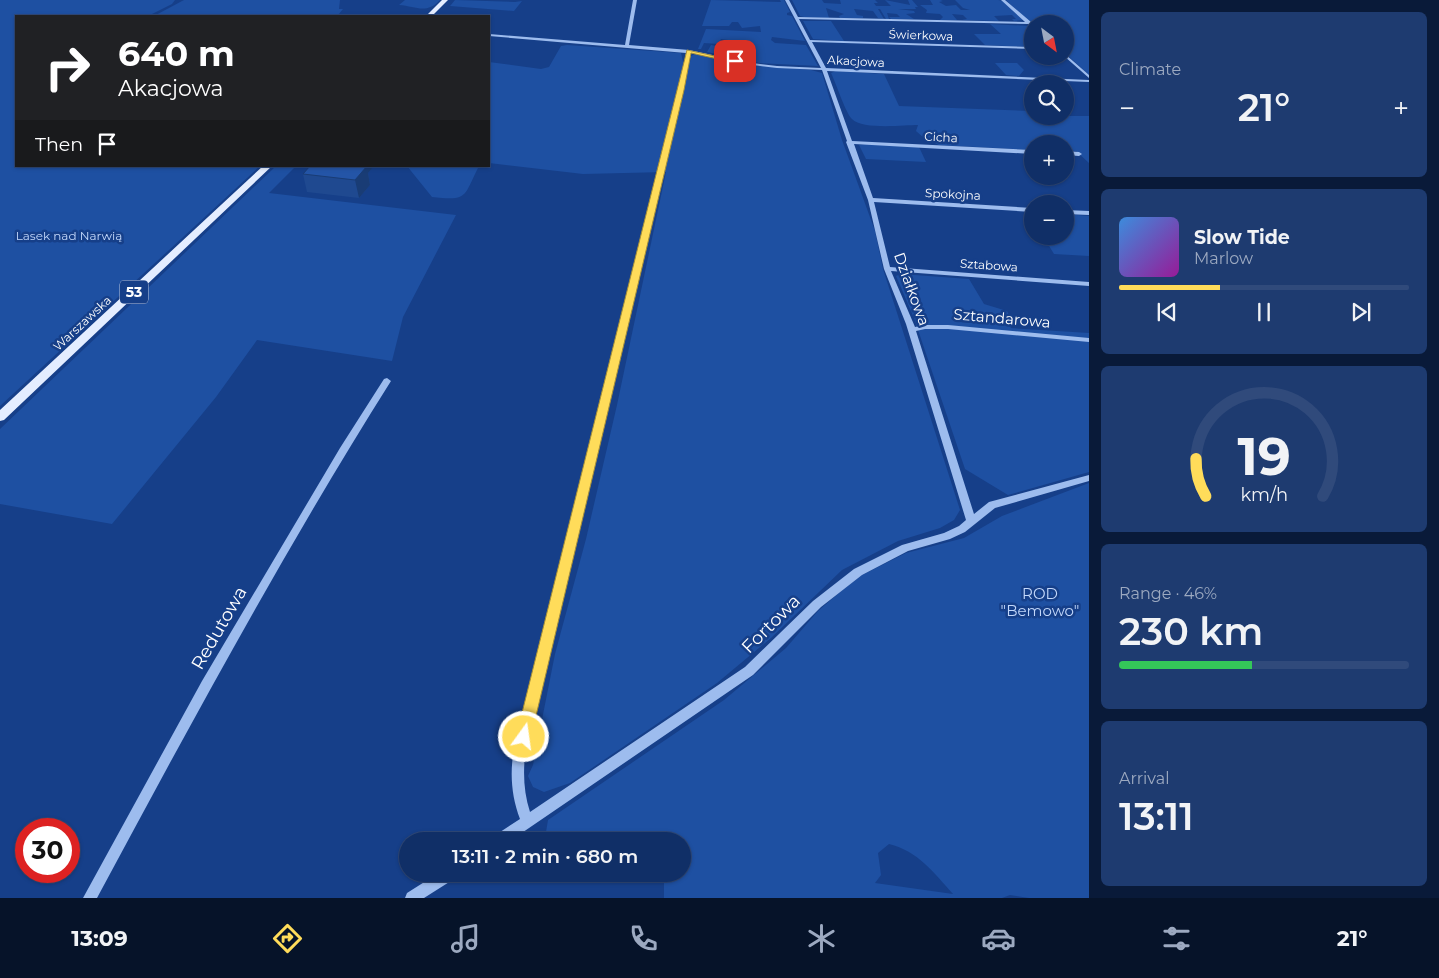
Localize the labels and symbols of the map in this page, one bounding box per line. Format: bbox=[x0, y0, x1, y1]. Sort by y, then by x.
north arrow bbox=[1024, 15, 1074, 65]
street label: Świerkowa bbox=[888, 26, 954, 44]
pin bbox=[714, 40, 756, 82]
street label: Akacjowa bbox=[827, 52, 885, 70]
street label: Cicha bbox=[924, 129, 958, 145]
street label: Spokojna bbox=[925, 185, 981, 203]
park label: Lasek nad Narwią bbox=[16, 228, 122, 243]
street label: Działkowa bbox=[890, 250, 934, 328]
street label: Sztabowa bbox=[959, 255, 1019, 275]
road number: 53 bbox=[120, 280, 148, 304]
street label: Warszawska bbox=[50, 292, 114, 354]
street label: Sztandarowa bbox=[953, 304, 1051, 332]
street label: Redutowa bbox=[186, 583, 252, 673]
park label: ROD "Bemowo" bbox=[1001, 584, 1079, 620]
street label: Fortowa bbox=[737, 590, 805, 658]
position arrow bbox=[497, 710, 549, 762]
speed limit sign: 30 bbox=[15, 818, 80, 883]

